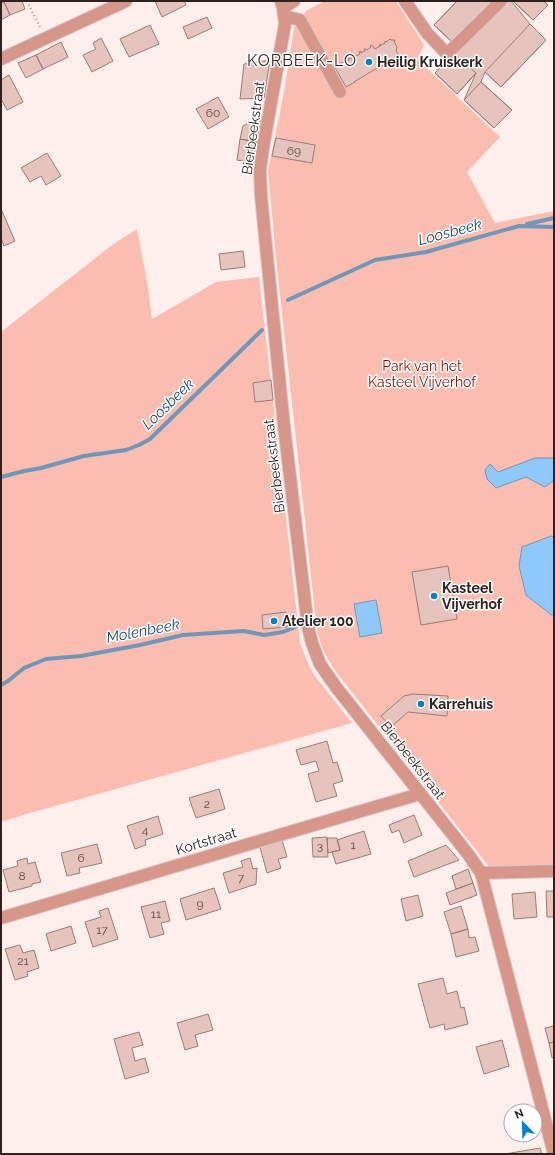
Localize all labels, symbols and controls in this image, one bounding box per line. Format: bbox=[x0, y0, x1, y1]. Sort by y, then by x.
district label: KORBEEK-LO bbox=[247, 51, 357, 70]
place label: Heilig Kruiskerk bbox=[377, 54, 483, 70]
marker: Heilig Kruiskerk bbox=[364, 57, 374, 67]
street label: Bierbeekstraat bbox=[239, 80, 268, 176]
house number: 60 bbox=[206, 106, 220, 120]
house number: 69 bbox=[287, 144, 301, 158]
water label: Loosbeek bbox=[416, 215, 484, 249]
park label: Park van het Kasteel Vijverhof bbox=[368, 358, 477, 390]
water label: Loosbeek bbox=[138, 375, 198, 433]
street label: Bierbeekstraat bbox=[260, 418, 288, 514]
place label: Kasteel Vijverhof bbox=[442, 580, 503, 612]
marker: Kasteel Vijverhof bbox=[429, 591, 439, 601]
place label: Atelier 100 bbox=[282, 613, 354, 629]
water label: Molenbeek bbox=[105, 615, 181, 647]
marker: Atelier 100 bbox=[269, 616, 279, 626]
place label: Karrehuis bbox=[429, 696, 493, 712]
marker: Karrehuis bbox=[416, 699, 426, 709]
street label: Bierbeekstraat bbox=[378, 718, 449, 802]
house number: 2 bbox=[204, 797, 210, 811]
house number: 4 bbox=[142, 823, 149, 837]
street label: Kortstraat bbox=[174, 824, 239, 858]
house number: 1 bbox=[350, 838, 356, 852]
house number: 3 bbox=[317, 839, 323, 853]
house number: 6 bbox=[77, 851, 85, 865]
house number: 8 bbox=[18, 869, 26, 883]
house number: 7 bbox=[238, 871, 245, 885]
house number: 9 bbox=[196, 897, 204, 911]
house number: 11 bbox=[151, 907, 161, 921]
house number: 17 bbox=[96, 923, 108, 937]
house number: 21 bbox=[17, 954, 29, 968]
north arrow bbox=[503, 1103, 543, 1143]
text: N bbox=[513, 1107, 526, 1122]

